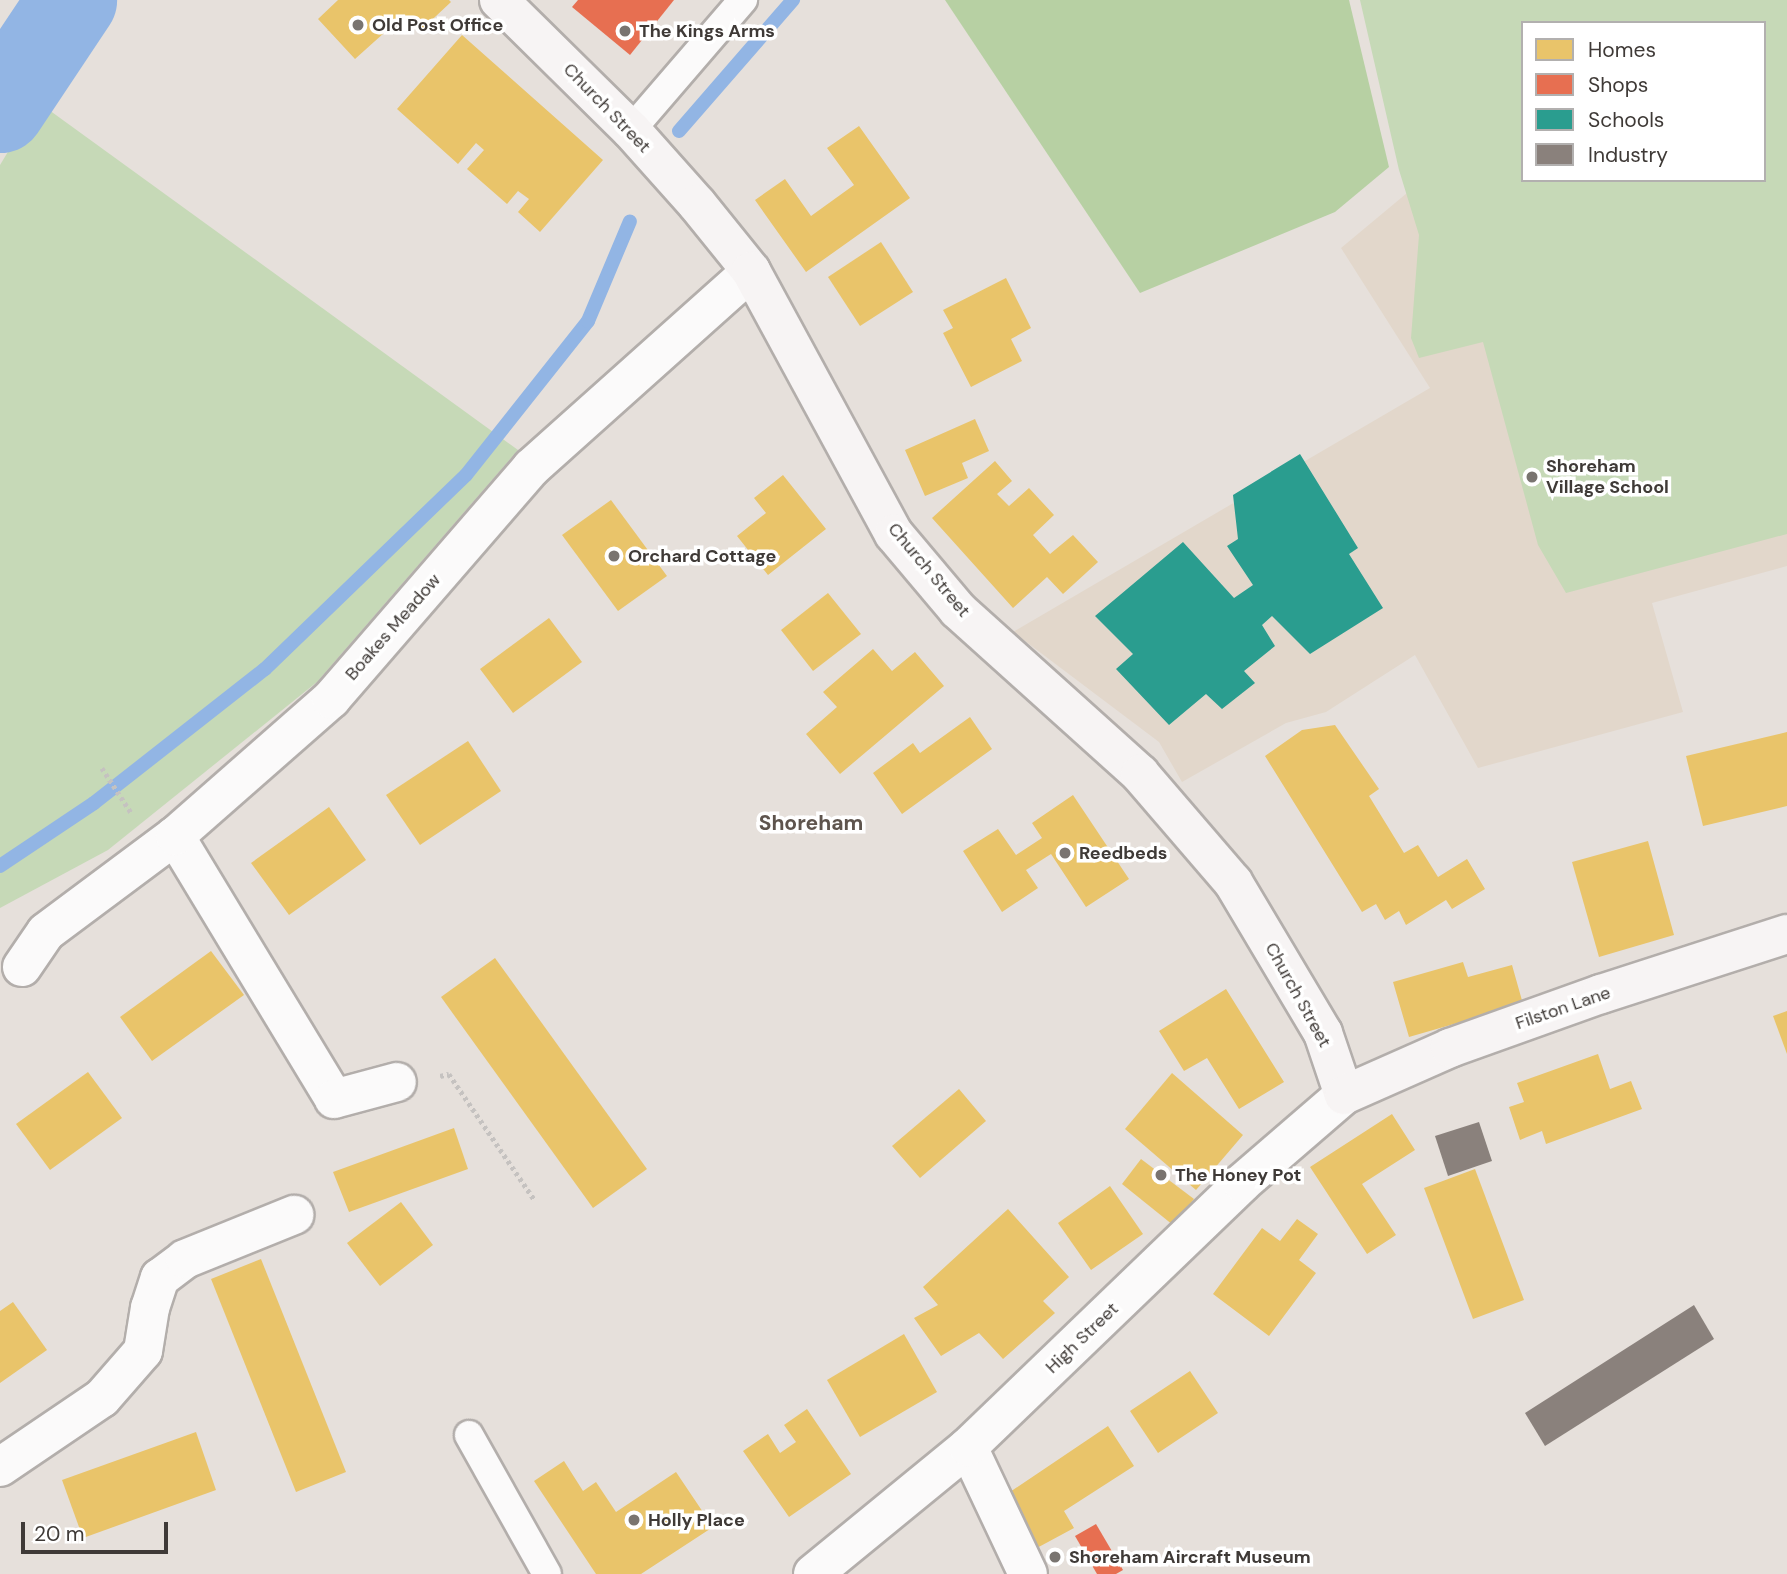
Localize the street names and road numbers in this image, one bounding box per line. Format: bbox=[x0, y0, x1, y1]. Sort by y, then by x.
street label: Church Street bbox=[559, 59, 655, 157]
street label: Church Street bbox=[883, 518, 975, 622]
street label: Boakes Meadow bbox=[341, 569, 445, 685]
street label: Church Street bbox=[1260, 939, 1336, 1051]
street label: Filston Lane bbox=[1513, 982, 1613, 1034]
street label: High Street bbox=[1041, 1298, 1123, 1378]

